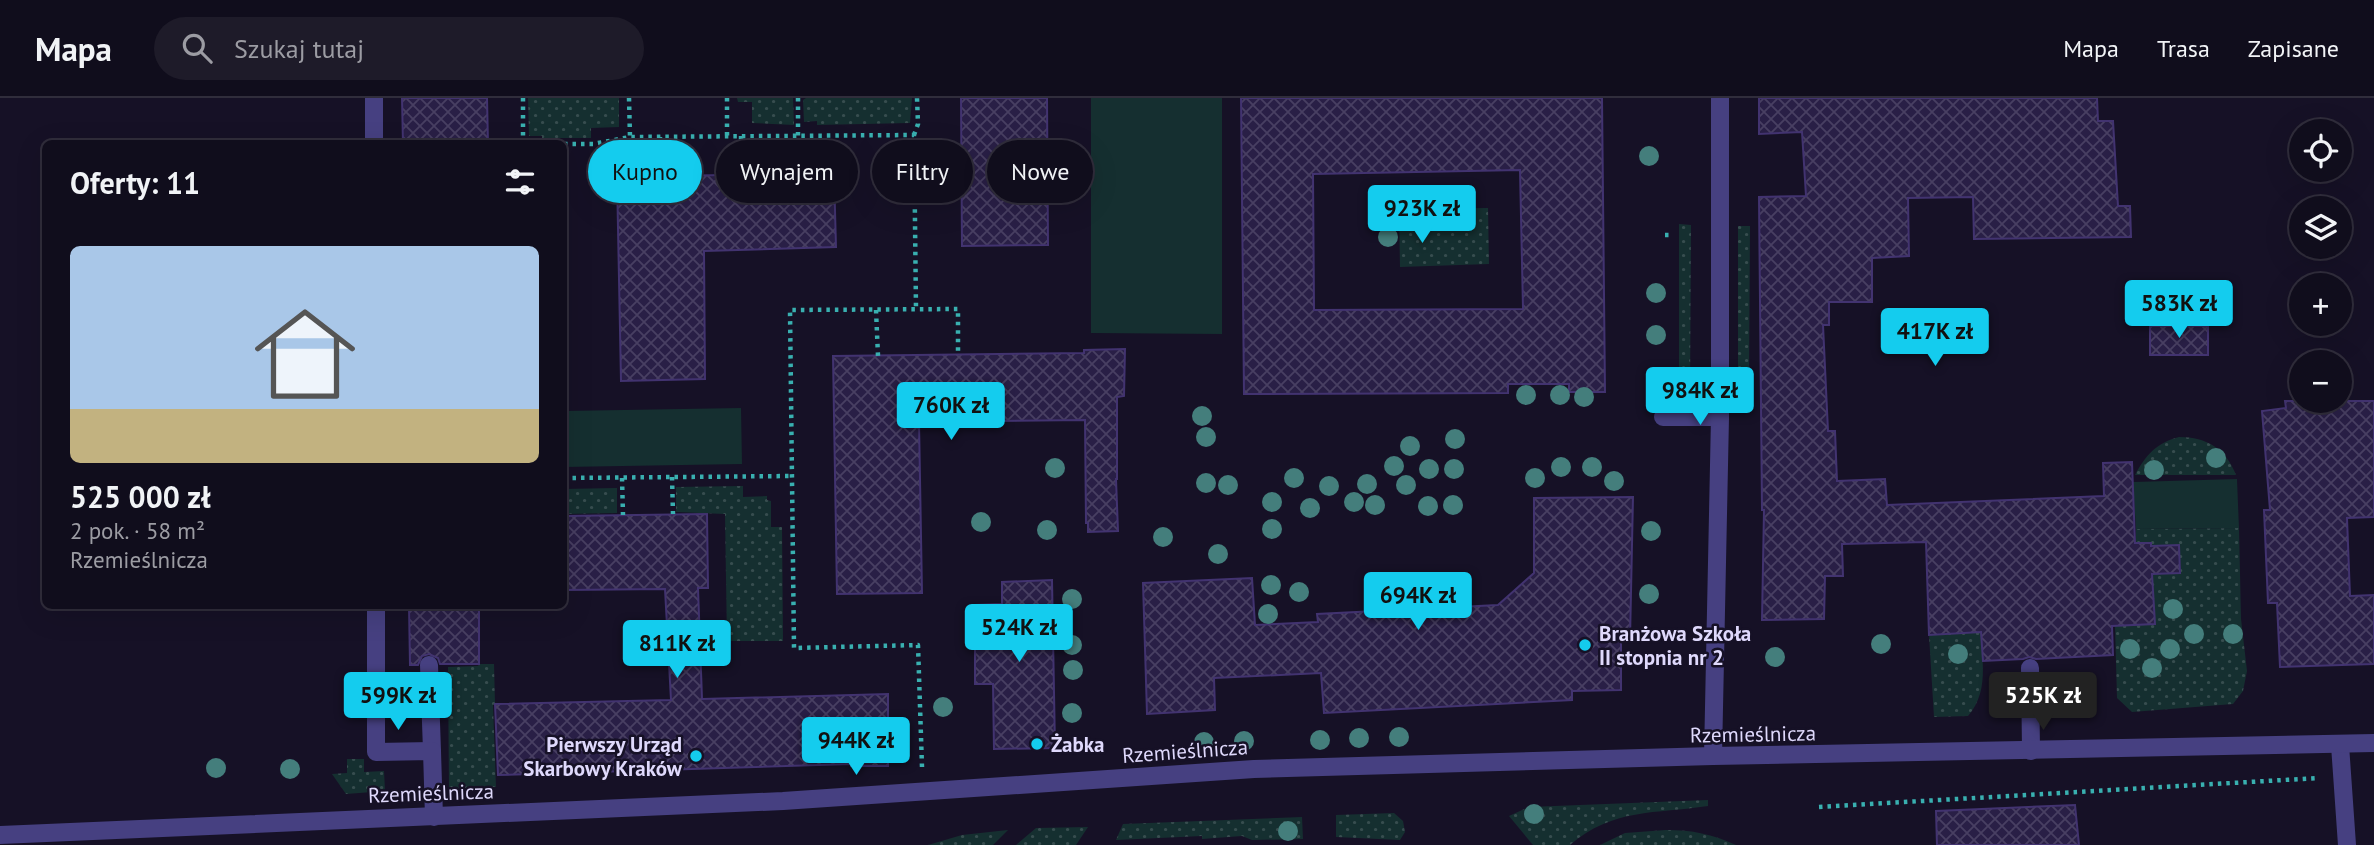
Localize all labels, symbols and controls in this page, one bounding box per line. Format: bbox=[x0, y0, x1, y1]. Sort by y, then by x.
search box bbox=[154, 17, 644, 80]
text: Mapa bbox=[35, 27, 112, 70]
icon: search bbox=[178, 29, 216, 67]
text: Szukaj tutaj bbox=[234, 32, 364, 65]
text: Mapa bbox=[2063, 33, 2119, 64]
text: Trasa bbox=[2157, 33, 2210, 64]
text: Zapisane bbox=[2248, 33, 2339, 64]
map controls bbox=[2289, 119, 2352, 413]
button: locate bbox=[2289, 119, 2352, 182]
chip: Kupno bbox=[588, 140, 702, 203]
chip: Wynajem bbox=[716, 140, 858, 203]
chip: Filtry bbox=[872, 140, 973, 203]
chip: Nowe bbox=[987, 140, 1093, 203]
text: Oferty: 11 bbox=[70, 163, 200, 202]
icon: filters bbox=[501, 163, 539, 201]
pin: 923K zł bbox=[1357, 186, 1487, 245]
text: 923K zł bbox=[1384, 193, 1460, 222]
button: layers bbox=[2289, 196, 2352, 259]
button: + bbox=[2289, 273, 2352, 336]
pin: 583K zł bbox=[2114, 280, 2244, 340]
text: 583K zł bbox=[2141, 288, 2217, 317]
icon: home bbox=[242, 291, 368, 417]
pin: 417K zł bbox=[1870, 308, 2000, 368]
text: 417K zł bbox=[1897, 316, 1973, 345]
button: − bbox=[2289, 350, 2352, 413]
pin: 984K zł bbox=[1635, 368, 1765, 427]
text: 984K zł bbox=[1662, 375, 1738, 404]
pin: 760K zł bbox=[886, 382, 1016, 442]
text: 760K zł bbox=[913, 390, 989, 419]
text: 525 000 zł bbox=[70, 477, 211, 516]
text: 2 pok. · 58 m² bbox=[70, 516, 205, 545]
text: Rzemieślnicza bbox=[70, 545, 208, 574]
pin: 694K zł bbox=[1353, 573, 1483, 632]
text: 694K zł bbox=[1380, 580, 1456, 609]
pin: 524K zł bbox=[954, 604, 1084, 664]
text: 524K zł bbox=[981, 612, 1057, 641]
pin: 811K zł bbox=[612, 620, 742, 680]
place label: Branżowa Szkoła II stopnia nr 2 bbox=[1599, 620, 1751, 671]
text: 811K zł bbox=[639, 628, 715, 657]
marker: Branżowa Szkoła II stopnia nr 2 bbox=[1577, 637, 1593, 653]
pin: 599K zł bbox=[333, 672, 463, 732]
pin: 525K zł bbox=[1978, 672, 2108, 732]
text: 599K zł bbox=[360, 680, 436, 709]
text: 525K zł bbox=[2005, 680, 2081, 709]
pin: 944K zł bbox=[791, 718, 921, 777]
street label: Rzemieślnicza bbox=[1690, 719, 1816, 749]
text: 944K zł bbox=[818, 725, 894, 754]
place label: Pierwszy Urząd Skarbowy Kraków bbox=[523, 731, 683, 782]
place label: Żabka bbox=[1051, 731, 1105, 758]
street label: Rzemieślnicza bbox=[1121, 733, 1249, 769]
marker: Żabka bbox=[1029, 736, 1045, 752]
marker: Pierwszy Urząd Skarbowy Kraków bbox=[688, 748, 704, 764]
street label: Rzemieślnicza bbox=[368, 777, 494, 809]

